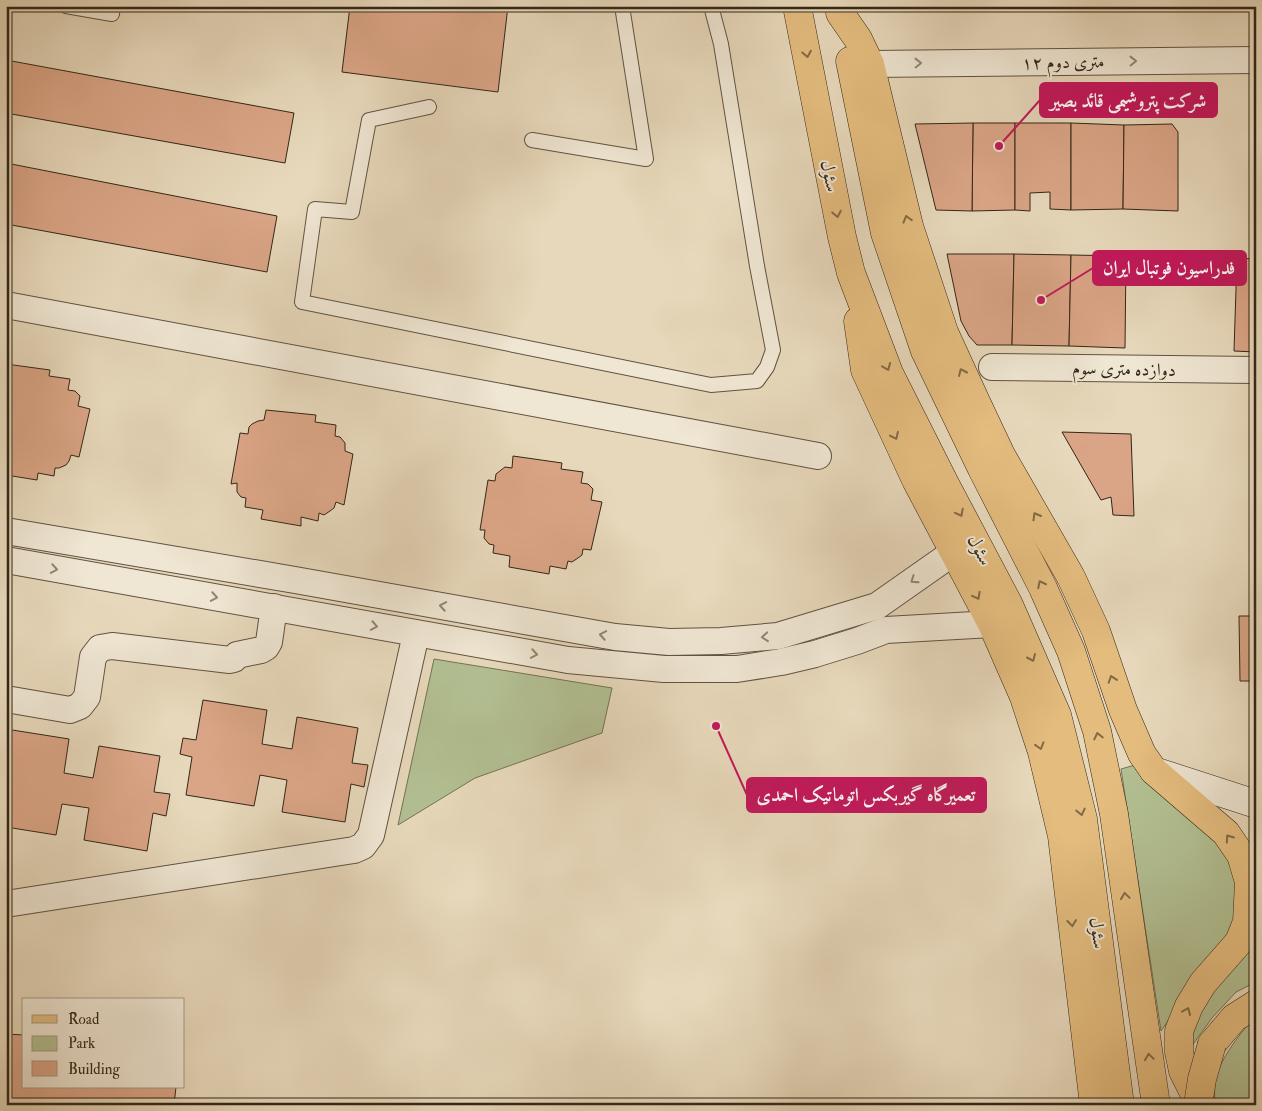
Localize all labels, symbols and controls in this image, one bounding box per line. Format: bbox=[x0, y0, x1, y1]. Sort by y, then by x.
one-way arrow bbox=[801, 50, 811, 59]
street label: ۱۲ متری دوم bbox=[1021, 50, 1105, 79]
one-way arrow bbox=[1130, 56, 1138, 66]
one-way arrow bbox=[915, 58, 923, 69]
callout: شرکت پتروشیمی قائد بصیر bbox=[1040, 83, 1217, 117]
text: شرکت پتروشیمی قائد بصیر bbox=[1048, 89, 1206, 115]
street label: سئول bbox=[815, 158, 844, 194]
one-way arrow bbox=[832, 209, 842, 218]
one-way arrow bbox=[902, 216, 912, 224]
callout: فدراسیون فوتبال ایران bbox=[1093, 251, 1246, 285]
text: فدراسیون فوتبال ایران bbox=[1103, 256, 1235, 280]
street label: دوازده متری سوم bbox=[1072, 357, 1176, 386]
one-way arrow bbox=[881, 362, 891, 371]
one-way arrow bbox=[958, 368, 968, 377]
one-way arrow bbox=[889, 431, 900, 440]
one-way arrow bbox=[954, 507, 964, 516]
one-way arrow bbox=[1033, 513, 1043, 522]
street label: سئول bbox=[962, 531, 997, 570]
one-way arrow bbox=[50, 563, 59, 573]
one-way arrow bbox=[911, 574, 920, 583]
one-way arrow bbox=[1037, 580, 1047, 589]
one-way arrow bbox=[210, 591, 219, 601]
one-way arrow bbox=[971, 591, 981, 600]
one-way arrow bbox=[438, 602, 447, 612]
one-way arrow bbox=[370, 621, 379, 631]
one-way arrow bbox=[598, 631, 607, 641]
one-way arrow bbox=[760, 631, 768, 642]
one-way arrow bbox=[530, 648, 539, 658]
one-way arrow bbox=[1026, 653, 1037, 662]
one-way arrow bbox=[1108, 675, 1118, 684]
one-way arrow bbox=[1093, 731, 1104, 740]
one-way arrow bbox=[1034, 741, 1044, 750]
callout: تعمیرگاه گیربکس اتوماتیک احمدی bbox=[747, 778, 986, 812]
text: تعمیرگاه گیربکس اتوماتیک احمدی bbox=[757, 783, 976, 808]
one-way arrow bbox=[1075, 808, 1086, 817]
one-way arrow bbox=[1226, 834, 1235, 844]
one-way arrow bbox=[1121, 891, 1131, 900]
street label: سئول bbox=[1084, 916, 1111, 950]
one-way arrow bbox=[1067, 918, 1077, 927]
legend bbox=[22, 998, 185, 1088]
one-way arrow bbox=[1181, 1007, 1192, 1016]
text: Road bbox=[68, 1010, 100, 1029]
text: Park bbox=[68, 1034, 95, 1053]
one-way arrow bbox=[1144, 1052, 1154, 1061]
text: Building bbox=[68, 1060, 120, 1079]

